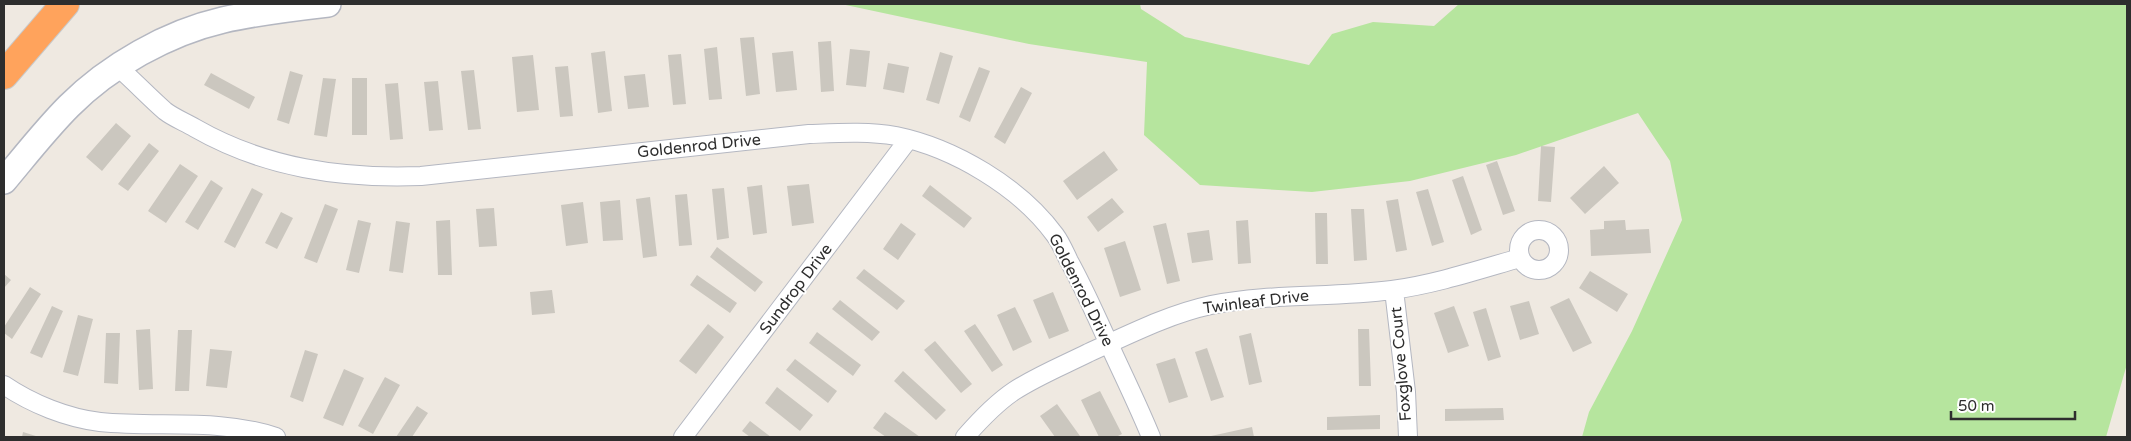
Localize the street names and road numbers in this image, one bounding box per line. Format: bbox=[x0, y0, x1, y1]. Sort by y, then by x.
street label: Goldenrod Drive bbox=[636, 130, 762, 162]
street label: Goldenrod Drive bbox=[1044, 230, 1118, 350]
street label: Sundrop Drive bbox=[755, 240, 837, 338]
street label: Twinleaf Drive bbox=[1202, 286, 1310, 318]
street label: Foxglove Court bbox=[1386, 306, 1416, 422]

